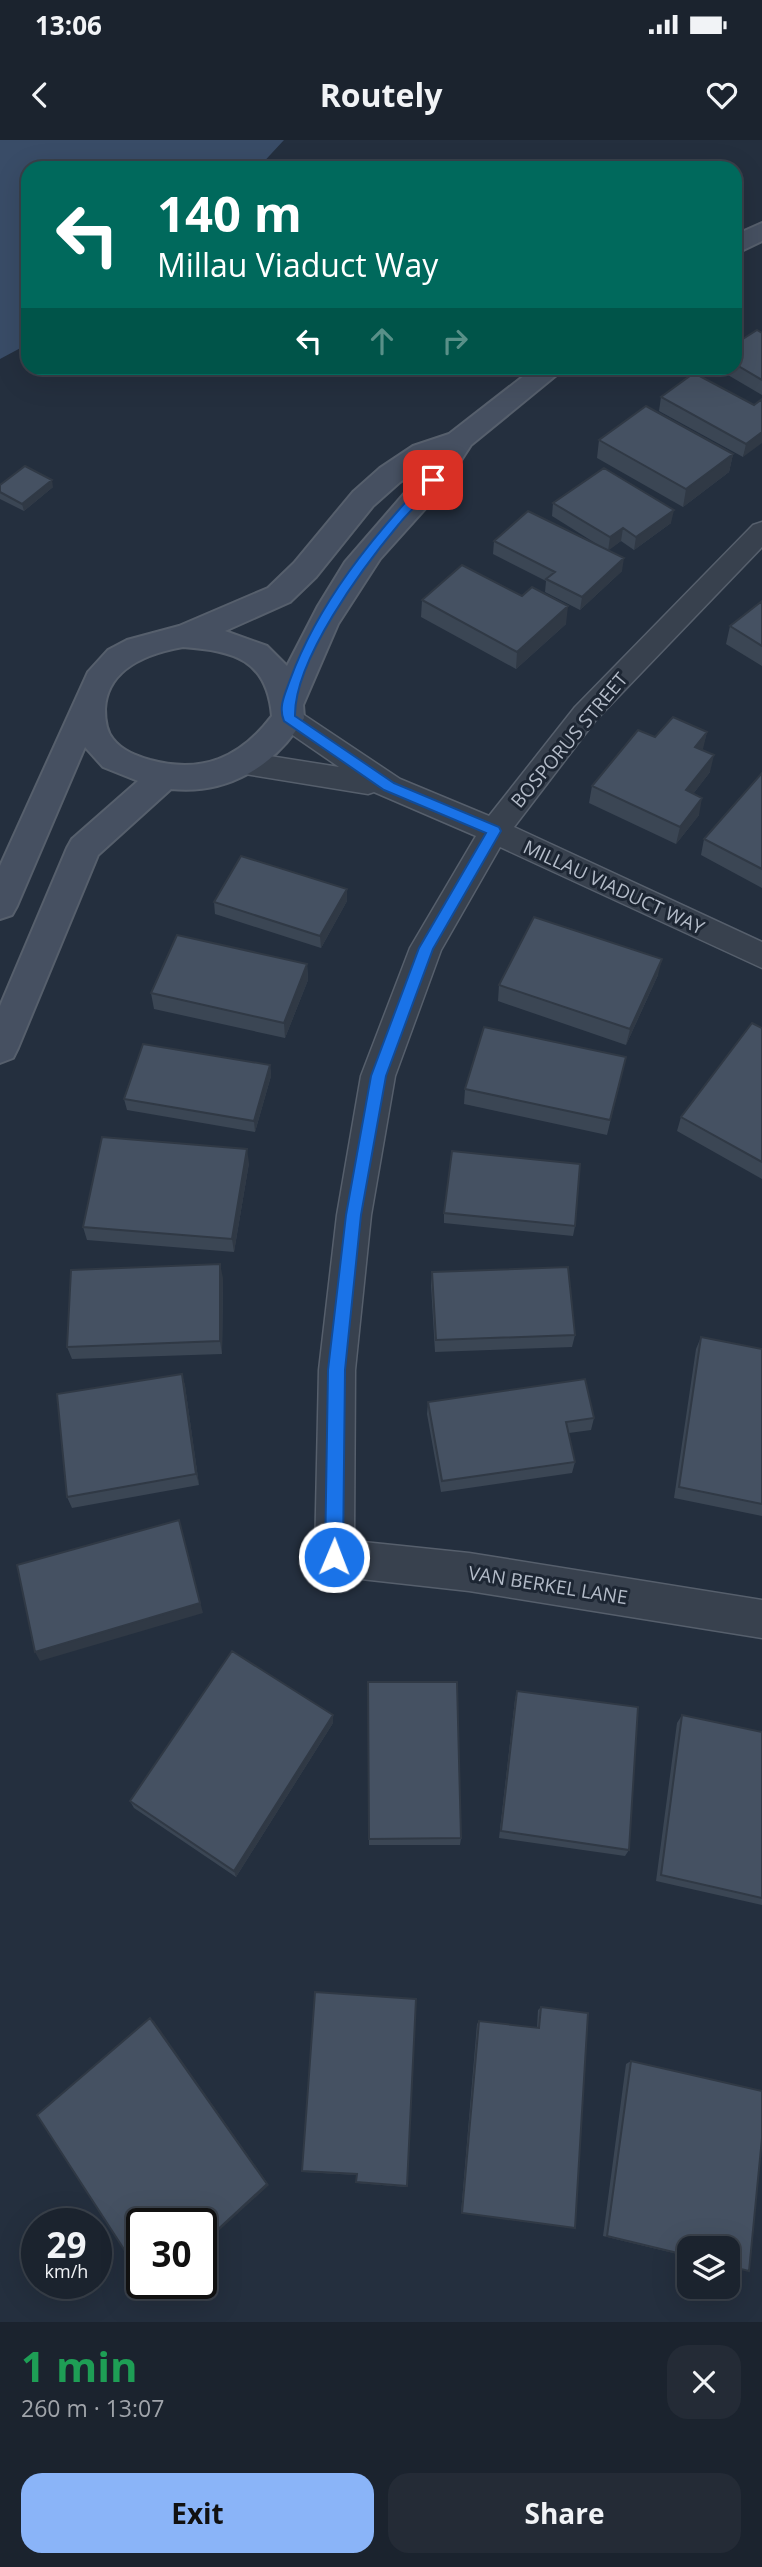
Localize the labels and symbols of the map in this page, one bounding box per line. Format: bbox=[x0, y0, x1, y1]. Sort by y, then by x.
pin bbox=[403, 450, 463, 510]
street label: BOSPORUS STREET bbox=[505, 667, 634, 813]
street label: MILLAU VIADUCT WAY bbox=[519, 834, 709, 941]
position arrow bbox=[297, 1520, 371, 1594]
street label: VAN BERKEL LANE bbox=[466, 1560, 630, 1610]
speed limit sign: 30 bbox=[126, 2208, 217, 2299]

